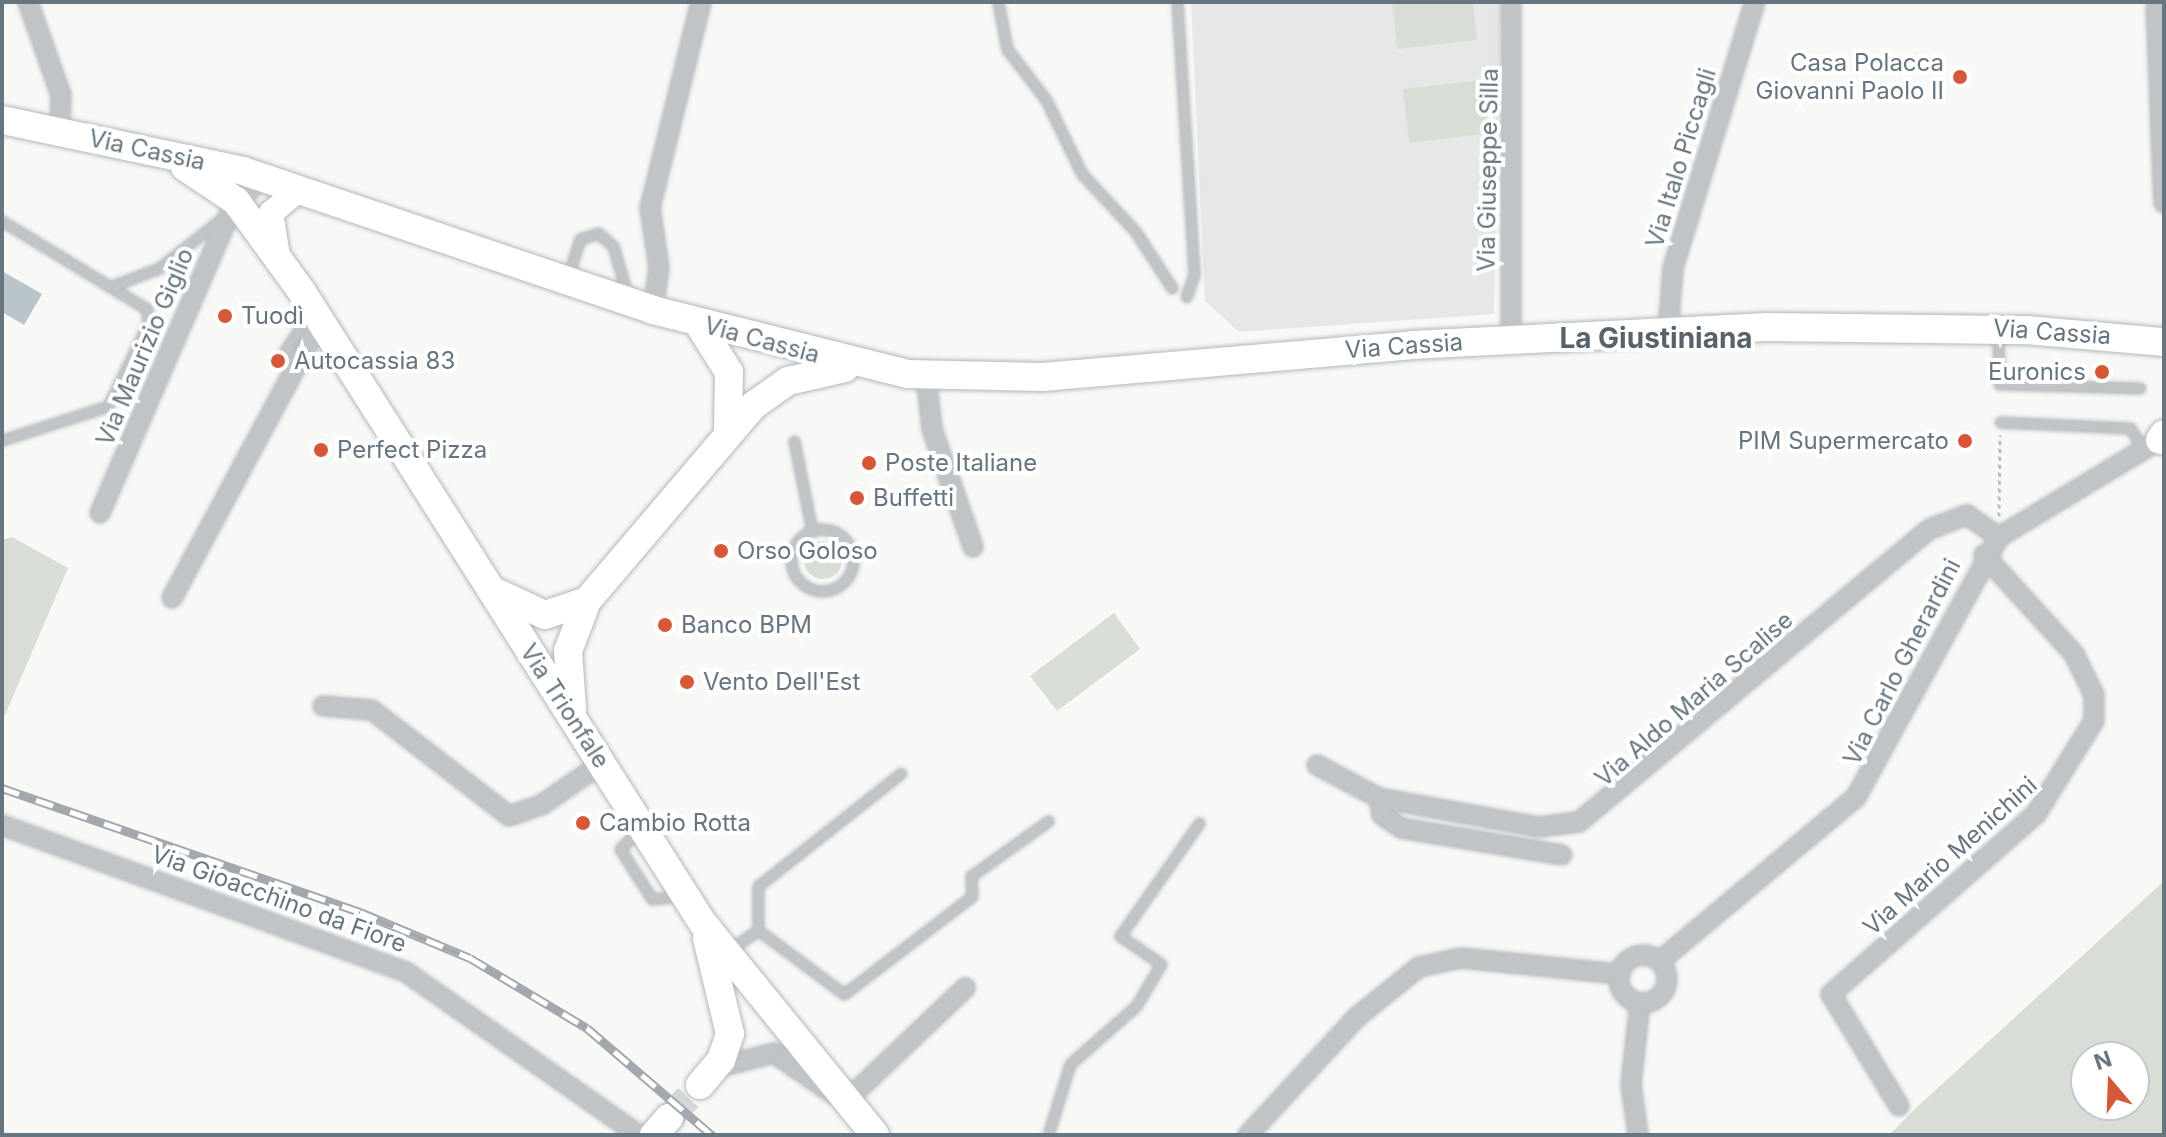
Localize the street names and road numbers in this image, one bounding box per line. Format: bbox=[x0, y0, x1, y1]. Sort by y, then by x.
street label: Via Italo Piccagli bbox=[1640, 65, 1722, 251]
street label: Via Giuseppe Silla bbox=[1472, 68, 1504, 272]
street label: Via Cassia bbox=[86, 124, 208, 176]
street label: Via Maurizio Giglio bbox=[90, 244, 200, 450]
street label: Via Cassia bbox=[701, 311, 823, 369]
street label: Via Cassia bbox=[1992, 314, 2112, 350]
street label: Via Cassia bbox=[1344, 328, 1464, 364]
street label: Via Carlo Gherardini bbox=[1837, 554, 1967, 770]
street label: Via Aldo Maria Scalise bbox=[1589, 605, 1799, 793]
street label: Via Trionfale bbox=[514, 638, 616, 774]
street label: Via Mario Menichini bbox=[1857, 771, 2043, 941]
street label: Via Gioacchino da Fiore bbox=[148, 839, 410, 959]

